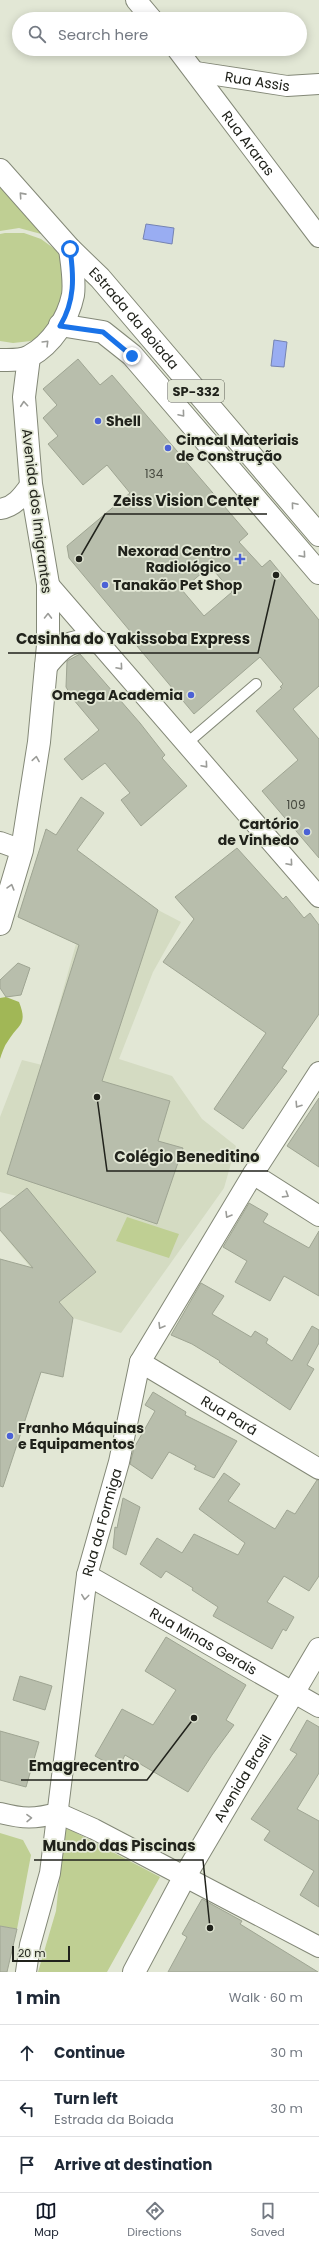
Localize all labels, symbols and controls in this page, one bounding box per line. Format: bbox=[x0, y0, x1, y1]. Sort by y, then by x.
search box bbox=[12, 12, 307, 56]
icon: search bbox=[26, 23, 48, 45]
text: Search here bbox=[58, 24, 148, 45]
street label: Rua Assis bbox=[223, 67, 291, 96]
street label: Rua Araras bbox=[217, 106, 279, 180]
one-way arrow bbox=[19, 192, 27, 200]
route start bbox=[61, 240, 79, 258]
street label: Estrada da Boiada bbox=[85, 263, 184, 374]
one-way arrow bbox=[42, 340, 49, 348]
route end bbox=[123, 347, 141, 365]
road number: SP-332 bbox=[168, 380, 224, 402]
one-way arrow bbox=[20, 401, 29, 407]
one-way arrow bbox=[178, 409, 185, 416]
place label: Shell bbox=[106, 411, 141, 431]
marker: Shell bbox=[93, 416, 103, 426]
street label: Avenida dos Imigrantes bbox=[17, 427, 57, 595]
place label: Cimcal Materiais de Construção bbox=[176, 430, 299, 466]
marker: Cimcal Materiais de Construção bbox=[163, 443, 173, 453]
house number: 134 bbox=[145, 465, 164, 482]
callout: Zeiss Vision Center bbox=[105, 487, 267, 514]
text: Zeiss Vision Center bbox=[113, 490, 260, 511]
one-way arrow bbox=[292, 503, 299, 510]
place label: Nexorad Centro Radiológico bbox=[117, 541, 231, 577]
one-way arrow bbox=[299, 550, 306, 557]
marker: Nexorad Centro Radiológico bbox=[234, 553, 246, 565]
place label: Tanakão Pet Shop bbox=[113, 575, 243, 595]
marker: Tanakão Pet Shop bbox=[100, 580, 110, 590]
one-way arrow bbox=[44, 613, 52, 619]
callout: Casinha do Yakissoba Express bbox=[8, 626, 258, 653]
text: Casinha do Yakissoba Express bbox=[16, 628, 250, 649]
one-way arrow bbox=[115, 662, 122, 669]
place label: Omega Academia bbox=[52, 685, 183, 705]
marker: Omega Academia bbox=[186, 690, 196, 700]
one-way arrow bbox=[32, 756, 40, 763]
one-way arrow bbox=[200, 760, 207, 768]
house number: 109 bbox=[287, 796, 305, 813]
place label: Cartório de Vinhedo bbox=[218, 814, 299, 850]
marker: Cartório de Vinhedo bbox=[302, 827, 312, 837]
one-way arrow bbox=[285, 859, 292, 866]
one-way arrow bbox=[6, 883, 15, 890]
one-way arrow bbox=[295, 1101, 303, 1108]
callout: Colégio Beneditino bbox=[107, 1144, 268, 1171]
text: Colégio Beneditino bbox=[114, 1146, 260, 1167]
one-way arrow bbox=[282, 1190, 289, 1198]
one-way arrow bbox=[226, 1211, 233, 1218]
one-way arrow bbox=[159, 1322, 166, 1329]
street label: Rua Pará bbox=[197, 1391, 261, 1440]
place label: Franho Máquinas e Equipamentos bbox=[18, 1418, 144, 1454]
marker: Franho Máquinas e Equipamentos bbox=[5, 1431, 15, 1441]
street label: Rua da Formiga bbox=[77, 1466, 127, 1579]
one-way arrow bbox=[80, 1594, 89, 1601]
street label: Rua Minas Gerais bbox=[146, 1603, 261, 1680]
street label: Avenida Brasil bbox=[209, 1731, 276, 1826]
callout: Emagrecentro bbox=[21, 1753, 147, 1780]
text: Emagrecentro bbox=[29, 1755, 140, 1776]
one-way arrow bbox=[26, 1814, 32, 1822]
callout: Mundo das Piscinas bbox=[34, 1833, 203, 1860]
text: Mundo das Piscinas bbox=[42, 1835, 196, 1856]
scale bar bbox=[12, 1944, 70, 1963]
text: 20 m bbox=[18, 1945, 46, 1961]
text: 1 min bbox=[16, 1986, 60, 2010]
text: Walk · 60 m bbox=[229, 1988, 303, 2007]
icon: ahead bbox=[16, 2042, 38, 2064]
text: Continue bbox=[54, 2042, 125, 2063]
text: 30 m bbox=[270, 2043, 303, 2062]
text: Turn left bbox=[54, 2088, 118, 2109]
icon: left bbox=[16, 2098, 38, 2120]
text: 30 m bbox=[270, 2099, 303, 2118]
text: Estrada da Boiada bbox=[54, 2110, 174, 2129]
icon: arrive bbox=[16, 2154, 38, 2176]
text: Arrive at destination bbox=[54, 2154, 212, 2175]
tab: Map bbox=[34, 2200, 59, 2241]
tab: Directions bbox=[127, 2200, 182, 2241]
tab: Saved bbox=[250, 2200, 285, 2241]

